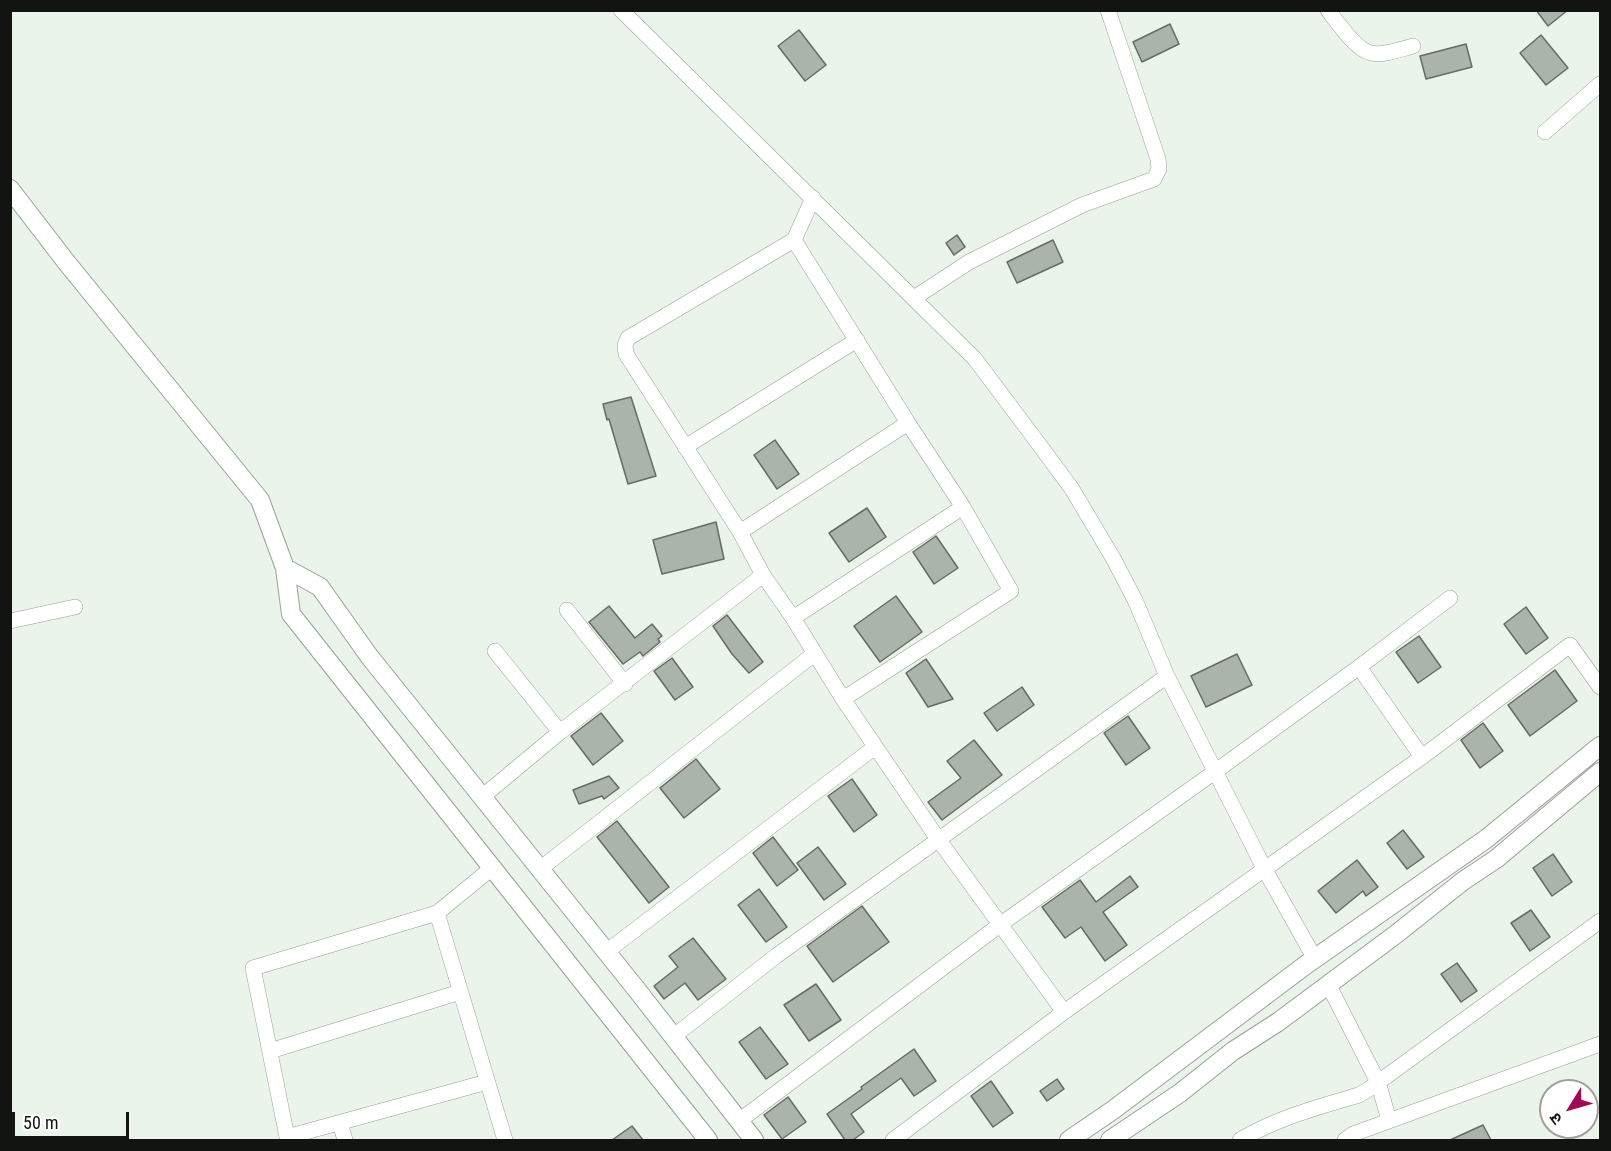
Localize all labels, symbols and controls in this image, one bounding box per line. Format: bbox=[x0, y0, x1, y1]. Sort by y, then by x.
north arrow bbox=[1539, 1079, 1599, 1139]
scale bar bbox=[15, 1100, 132, 1138]
text: उ bbox=[1545, 1109, 1566, 1128]
text: 50 m bbox=[23, 1112, 58, 1133]

